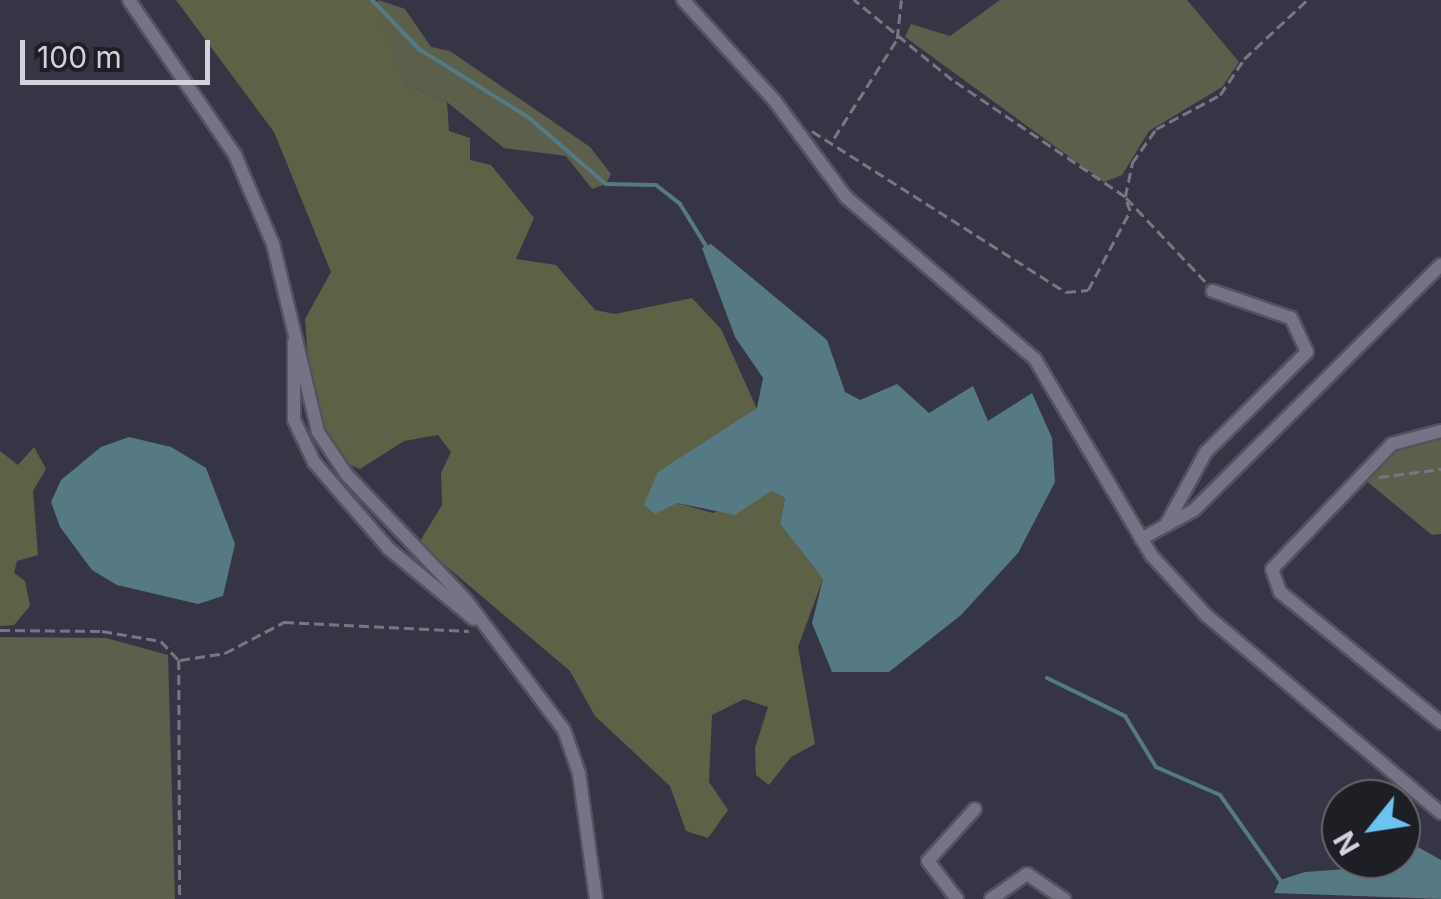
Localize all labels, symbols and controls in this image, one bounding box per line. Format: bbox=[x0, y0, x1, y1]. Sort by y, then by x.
scale bar bbox=[25, 20, 215, 82]
text: 100 m bbox=[37, 39, 122, 75]
north arrow bbox=[1321, 779, 1421, 879]
text: N bbox=[1327, 825, 1367, 861]

